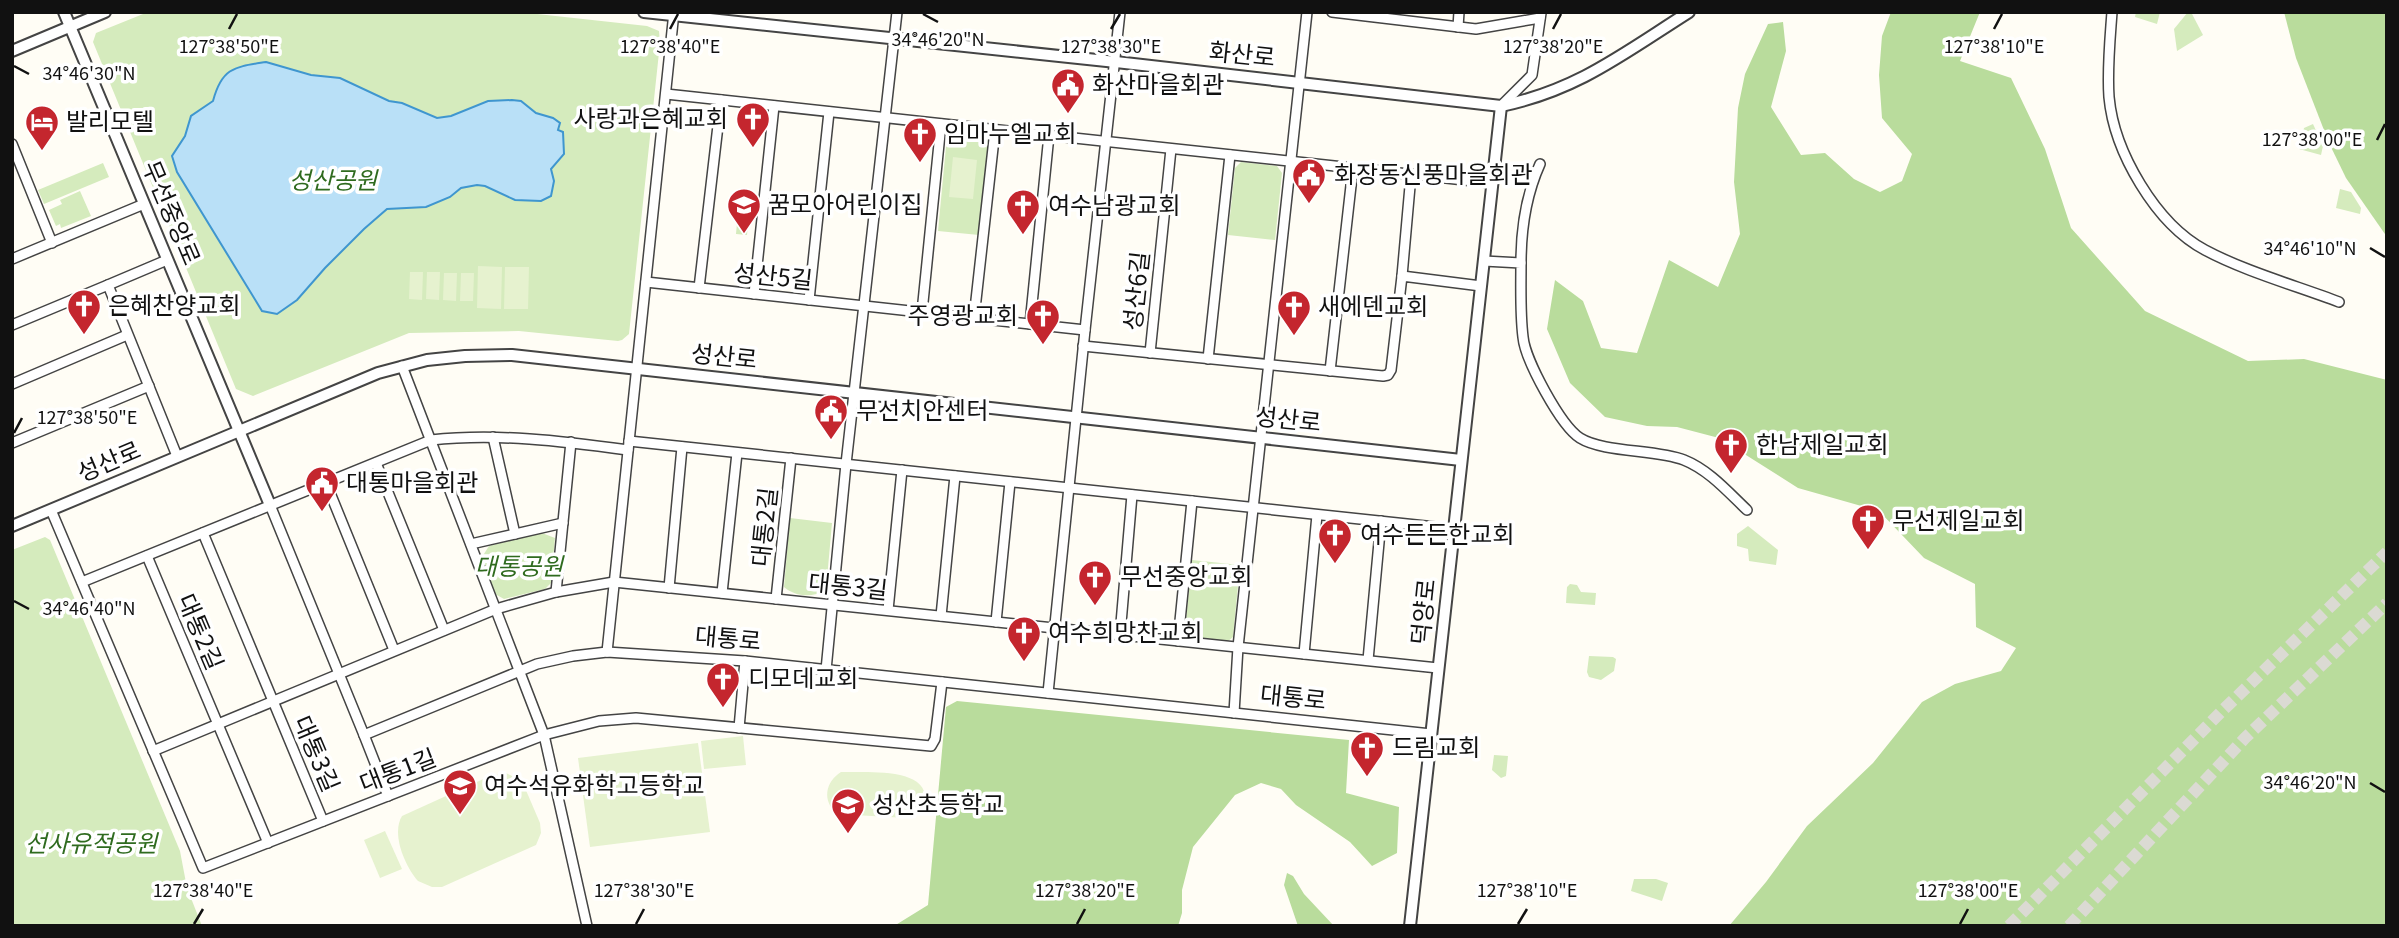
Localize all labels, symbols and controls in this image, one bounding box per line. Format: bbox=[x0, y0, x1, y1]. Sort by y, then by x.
text: 34°46'20"N bbox=[891, 25, 985, 51]
text: 127°38'50"E bbox=[179, 32, 279, 58]
text: 127°38'40"E bbox=[620, 32, 720, 58]
text: 127°38'30"E bbox=[1061, 32, 1161, 58]
street label: 화산로 bbox=[1207, 32, 1277, 73]
text: 127°38'20"E bbox=[1503, 32, 1603, 58]
text: 127°38'10"E bbox=[1944, 32, 2044, 58]
text: 34°46'30"N bbox=[42, 59, 136, 85]
place label: 화산마을회관 bbox=[1092, 65, 1224, 100]
public building icon: 화산마을회관 bbox=[1049, 66, 1087, 115]
place label: 사랑과은혜교회 bbox=[573, 99, 728, 134]
church icon: 사랑과은혜교회 bbox=[734, 100, 772, 149]
place label: 발리모텔 bbox=[66, 102, 154, 137]
hotel icon: 발리모텔 bbox=[23, 103, 61, 152]
place label: 임마누엘교회 bbox=[944, 114, 1076, 149]
church icon: 임마누엘교회 bbox=[901, 115, 939, 164]
text: 127°38'00"E bbox=[2262, 125, 2362, 151]
street label: 무선중앙로 bbox=[136, 154, 211, 270]
place label: 화장동신풍마을회관 bbox=[1334, 155, 1533, 190]
public building icon: 화장동신풍마을회관 bbox=[1290, 156, 1328, 205]
park label: 성산공원 bbox=[289, 161, 379, 196]
place label: 꿈모아어린이집 bbox=[768, 185, 923, 220]
school or university icon: 꿈모아어린이집 bbox=[725, 186, 763, 235]
place label: 여수남광교회 bbox=[1048, 186, 1180, 221]
church icon: 여수남광교회 bbox=[1004, 187, 1042, 236]
text: 34°46'10"N bbox=[2263, 234, 2357, 260]
street label: 성산6길 bbox=[1113, 249, 1156, 332]
street label: 성산5길 bbox=[732, 253, 815, 296]
place label: 은혜찬양교회 bbox=[108, 286, 240, 321]
church icon: 은혜찬양교회 bbox=[65, 287, 103, 336]
place label: 새에덴교회 bbox=[1318, 287, 1428, 322]
church icon: 새에덴교회 bbox=[1275, 288, 1313, 337]
place label: 주영광교회 bbox=[908, 296, 1018, 331]
church icon: 주영광교회 bbox=[1024, 297, 1062, 346]
street label: 성산로 bbox=[689, 334, 759, 375]
place label: 무선치안센터 bbox=[856, 391, 988, 426]
public building icon: 무선치안센터 bbox=[812, 392, 850, 441]
street label: 성산로 bbox=[1253, 397, 1323, 438]
text: 127°38'50"E bbox=[37, 403, 137, 429]
place label: 한남제일교회 bbox=[1756, 425, 1888, 460]
church icon: 한남제일교회 bbox=[1712, 426, 1750, 475]
street label: 성산로 bbox=[71, 431, 145, 489]
place label: 대통마을회관 bbox=[346, 463, 478, 498]
public building icon: 대통마을회관 bbox=[303, 464, 341, 513]
street label: 대통2길 bbox=[741, 485, 784, 568]
place label: 무선제일교회 bbox=[1892, 501, 2024, 536]
church icon: 무선제일교회 bbox=[1849, 502, 1887, 551]
place label: 여수든든한교회 bbox=[1360, 515, 1515, 550]
church icon: 여수든든한교회 bbox=[1316, 516, 1354, 565]
park label: 대통공원 bbox=[475, 547, 565, 582]
place label: 무선중앙교회 bbox=[1120, 557, 1252, 592]
church icon: 무선중앙교회 bbox=[1076, 558, 1114, 607]
street label: 대통3길 bbox=[807, 563, 890, 606]
street label: 덕양로 bbox=[1401, 577, 1442, 647]
street label: 대통2길 bbox=[171, 588, 234, 674]
text: 34°46'40"N bbox=[42, 594, 136, 620]
place label: 여수희망찬교회 bbox=[1048, 613, 1203, 648]
church icon: 여수희망찬교회 bbox=[1005, 614, 1043, 663]
street label: 대통로 bbox=[694, 616, 763, 657]
place label: 디모데교회 bbox=[748, 659, 858, 694]
church icon: 디모데교회 bbox=[704, 660, 742, 709]
street label: 대통로 bbox=[1258, 675, 1328, 716]
street label: 대통3길 bbox=[287, 710, 350, 796]
place label: 드림교회 bbox=[1392, 728, 1480, 763]
church icon: 드림교회 bbox=[1348, 729, 1386, 778]
street label: 대통1길 bbox=[354, 738, 441, 799]
place label: 여수석유화학고등학교 bbox=[484, 766, 705, 801]
school or university icon: 여수석유화학고등학교 bbox=[441, 767, 479, 816]
text: 34°46'20"N bbox=[2263, 768, 2357, 794]
place label: 성산초등학교 bbox=[872, 785, 1004, 820]
school or university icon: 성산초등학교 bbox=[829, 786, 867, 835]
park label: 선사유적공원 bbox=[25, 824, 159, 859]
text: 127°38'40"E bbox=[153, 876, 253, 902]
text: 127°38'30"E bbox=[594, 876, 694, 902]
text: 127°38'20"E bbox=[1035, 876, 1135, 902]
text: 127°38'10"E bbox=[1477, 876, 1577, 902]
text: 127°38'00"E bbox=[1918, 876, 2018, 902]

